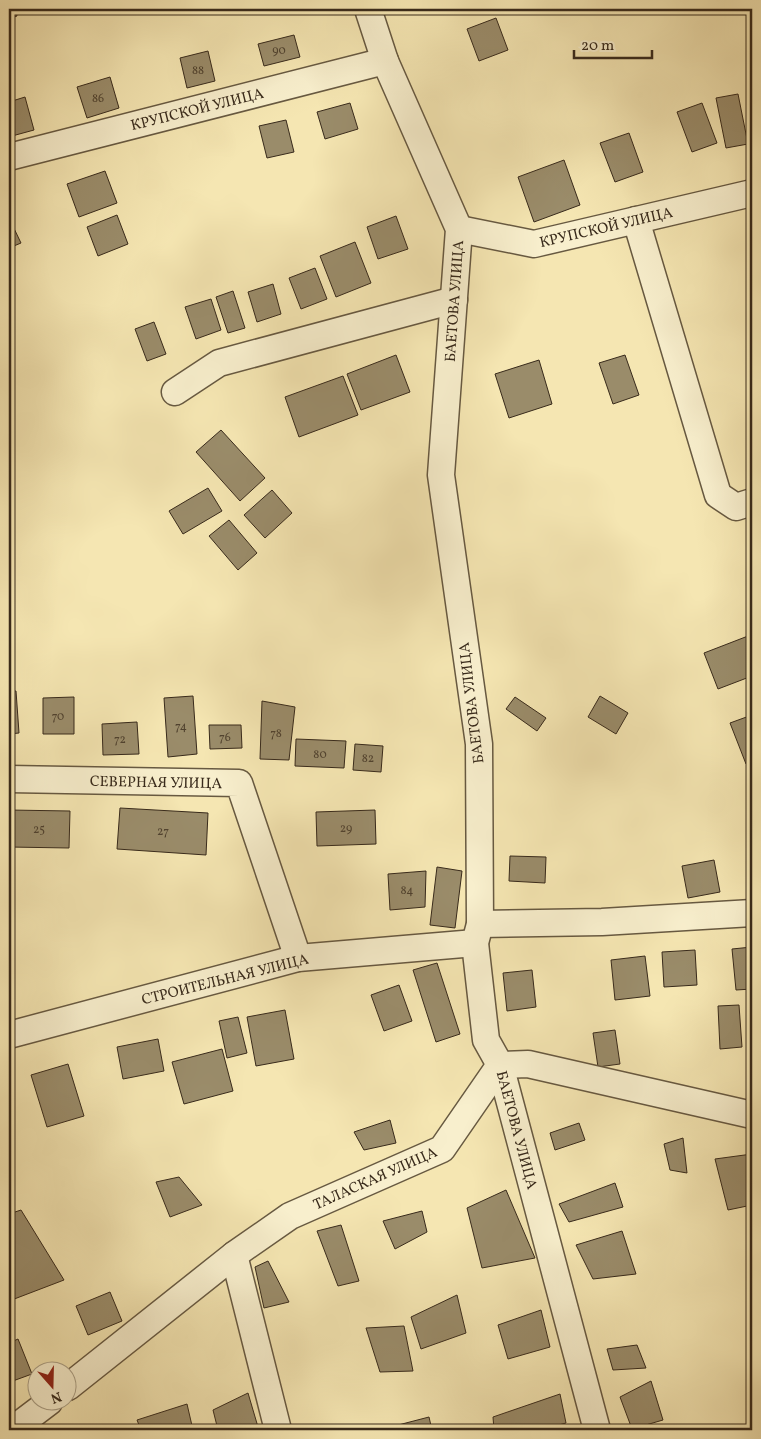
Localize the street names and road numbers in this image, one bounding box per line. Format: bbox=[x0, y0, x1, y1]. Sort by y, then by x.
street label: КРУПСКОЙ УЛИЦА bbox=[129, 84, 267, 137]
street label: КРУПСКОЙ УЛИЦА bbox=[538, 203, 676, 254]
street label: БАЕТОВА УЛИЦА bbox=[441, 239, 470, 363]
street label: БАЕТОВА УЛИЦА bbox=[455, 641, 490, 765]
street label: СЕВЕРНАЯ УЛИЦА bbox=[90, 772, 223, 795]
street label: СТРОИТЕЛЬНАЯ УЛИЦА bbox=[140, 949, 312, 1011]
street label: БАЕТОВА УЛИЦА bbox=[490, 1069, 542, 1192]
street label: ТАЛАСКАЯ УЛИЦА bbox=[310, 1142, 441, 1216]

